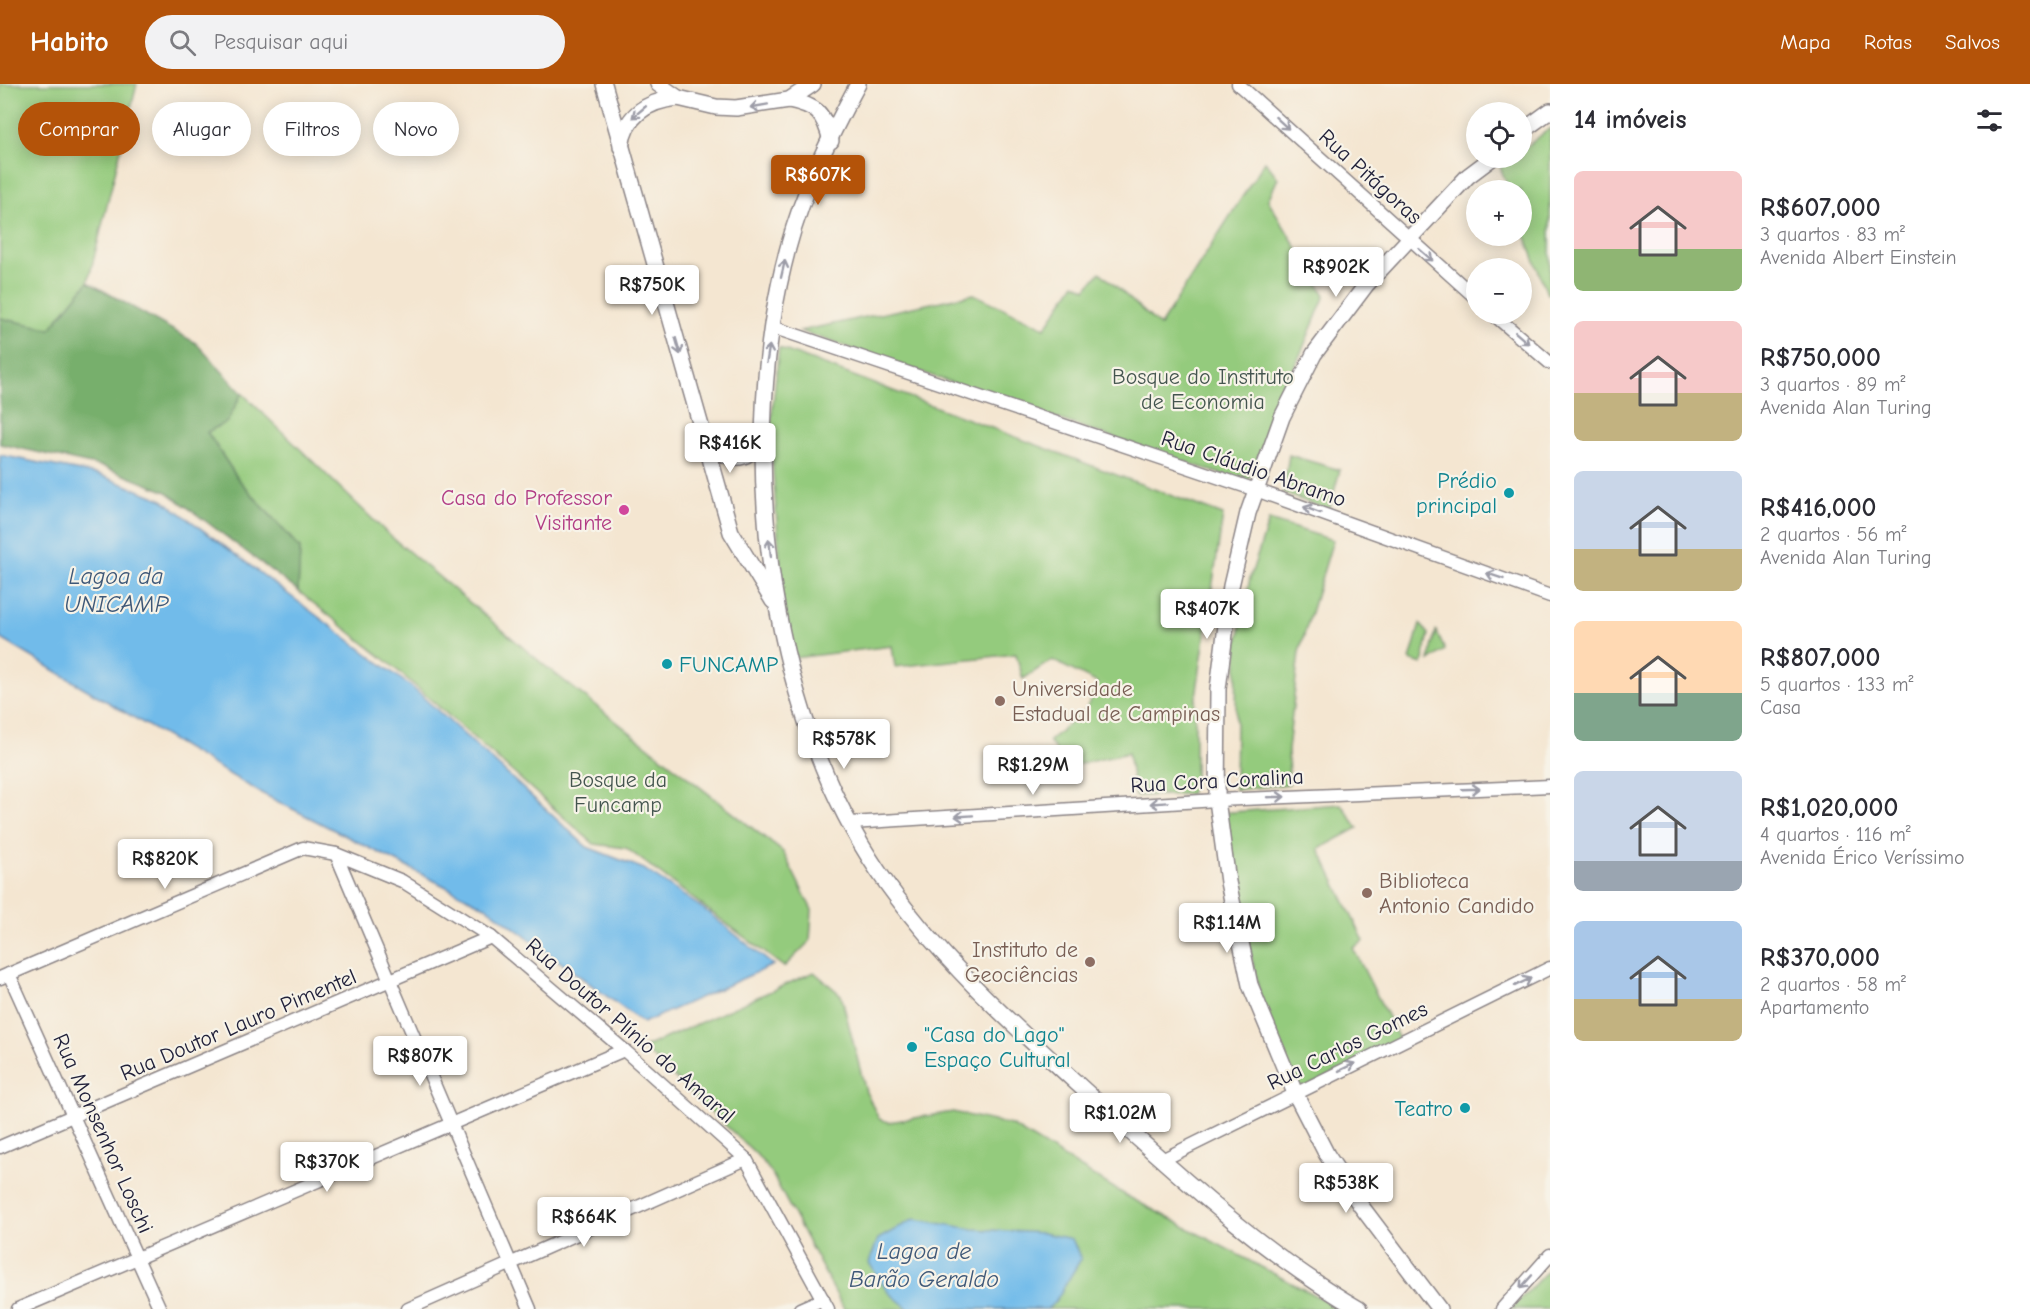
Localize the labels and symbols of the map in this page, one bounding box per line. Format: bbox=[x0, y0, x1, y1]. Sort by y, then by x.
one-way arrow bbox=[750, 100, 770, 111]
one-way arrow bbox=[631, 106, 647, 119]
one-way arrow bbox=[1274, 116, 1289, 130]
street label: Rua Pitágoras bbox=[1314, 124, 1427, 230]
pin: R$607K bbox=[769, 155, 867, 206]
pin: R$902K bbox=[1287, 247, 1385, 298]
one-way arrow bbox=[1418, 248, 1434, 261]
one-way arrow bbox=[777, 260, 789, 279]
pin: R$750K bbox=[603, 265, 701, 316]
one-way arrow bbox=[1513, 331, 1529, 345]
one-way arrow bbox=[673, 336, 684, 355]
one-way arrow bbox=[763, 345, 774, 364]
park label: Bosque do Instituto de Economia bbox=[1112, 364, 1294, 415]
pin: R$416K bbox=[681, 423, 779, 474]
street label: Rua Cláudio Abramo bbox=[1158, 425, 1349, 513]
place label: Prédio principal bbox=[1416, 468, 1497, 519]
place label: Casa do Professor Visitante bbox=[441, 485, 612, 536]
marker: Prédio principal bbox=[1502, 486, 1516, 500]
marker: Casa do Professor Visitante bbox=[617, 503, 631, 517]
one-way arrow bbox=[1303, 503, 1321, 514]
one-way arrow bbox=[764, 539, 775, 559]
water label: Lagoa da UNICAMP bbox=[64, 562, 170, 618]
one-way arrow bbox=[1486, 570, 1505, 581]
pin: R$407K bbox=[1158, 589, 1256, 640]
place label: FUNCAMP bbox=[679, 652, 778, 678]
marker: FUNCAMP bbox=[660, 657, 674, 671]
place label: Universidade Estadual de Campinas bbox=[1012, 676, 1220, 727]
marker: Universidade Estadual de Campinas bbox=[993, 694, 1007, 708]
pin: R$578K bbox=[795, 719, 893, 770]
pin: R$1.29M bbox=[978, 745, 1088, 796]
street label: Rua Cora Coralina bbox=[1130, 763, 1304, 799]
park label: Bosque da Funcamp bbox=[569, 767, 667, 818]
one-way arrow bbox=[1460, 784, 1480, 795]
one-way arrow bbox=[1265, 792, 1285, 803]
one-way arrow bbox=[1149, 798, 1169, 809]
one-way arrow bbox=[955, 810, 975, 821]
pin: R$820K bbox=[116, 839, 214, 890]
place label: Biblioteca Antonio Candido bbox=[1379, 868, 1534, 919]
marker: Biblioteca Antonio Candido bbox=[1360, 886, 1374, 900]
pin: R$1.14M bbox=[1172, 903, 1282, 954]
street label: Rua Doutor Plínio do Amaral bbox=[520, 933, 740, 1129]
place label: Instituto de Geociências bbox=[965, 937, 1078, 988]
marker: Instituto de Geociências bbox=[1083, 955, 1097, 969]
street label: Rua Doutor Lauro Pimentel bbox=[116, 963, 360, 1086]
one-way arrow bbox=[1513, 975, 1531, 987]
street label: Rua Carlos Gomes bbox=[1263, 996, 1432, 1096]
place label: "Casa do Lago" Espaço Cultural bbox=[924, 1022, 1071, 1073]
street label: Rua Monsenhor Loschi bbox=[47, 1030, 159, 1237]
pin: R$807K bbox=[371, 1036, 469, 1087]
marker: "Casa do Lago" Espaço Cultural bbox=[905, 1040, 919, 1054]
one-way arrow bbox=[1338, 1061, 1356, 1073]
pin: R$1.02M bbox=[1065, 1093, 1175, 1144]
place label: Teatro bbox=[1395, 1096, 1453, 1122]
marker: Teatro bbox=[1458, 1101, 1472, 1115]
pin: R$370K bbox=[278, 1142, 376, 1193]
pin: R$538K bbox=[1297, 1163, 1395, 1214]
pin: R$664K bbox=[535, 1197, 633, 1248]
water label: Lagoa de Barão Geraldo bbox=[849, 1237, 999, 1293]
one-way arrow bbox=[1519, 1274, 1533, 1289]

